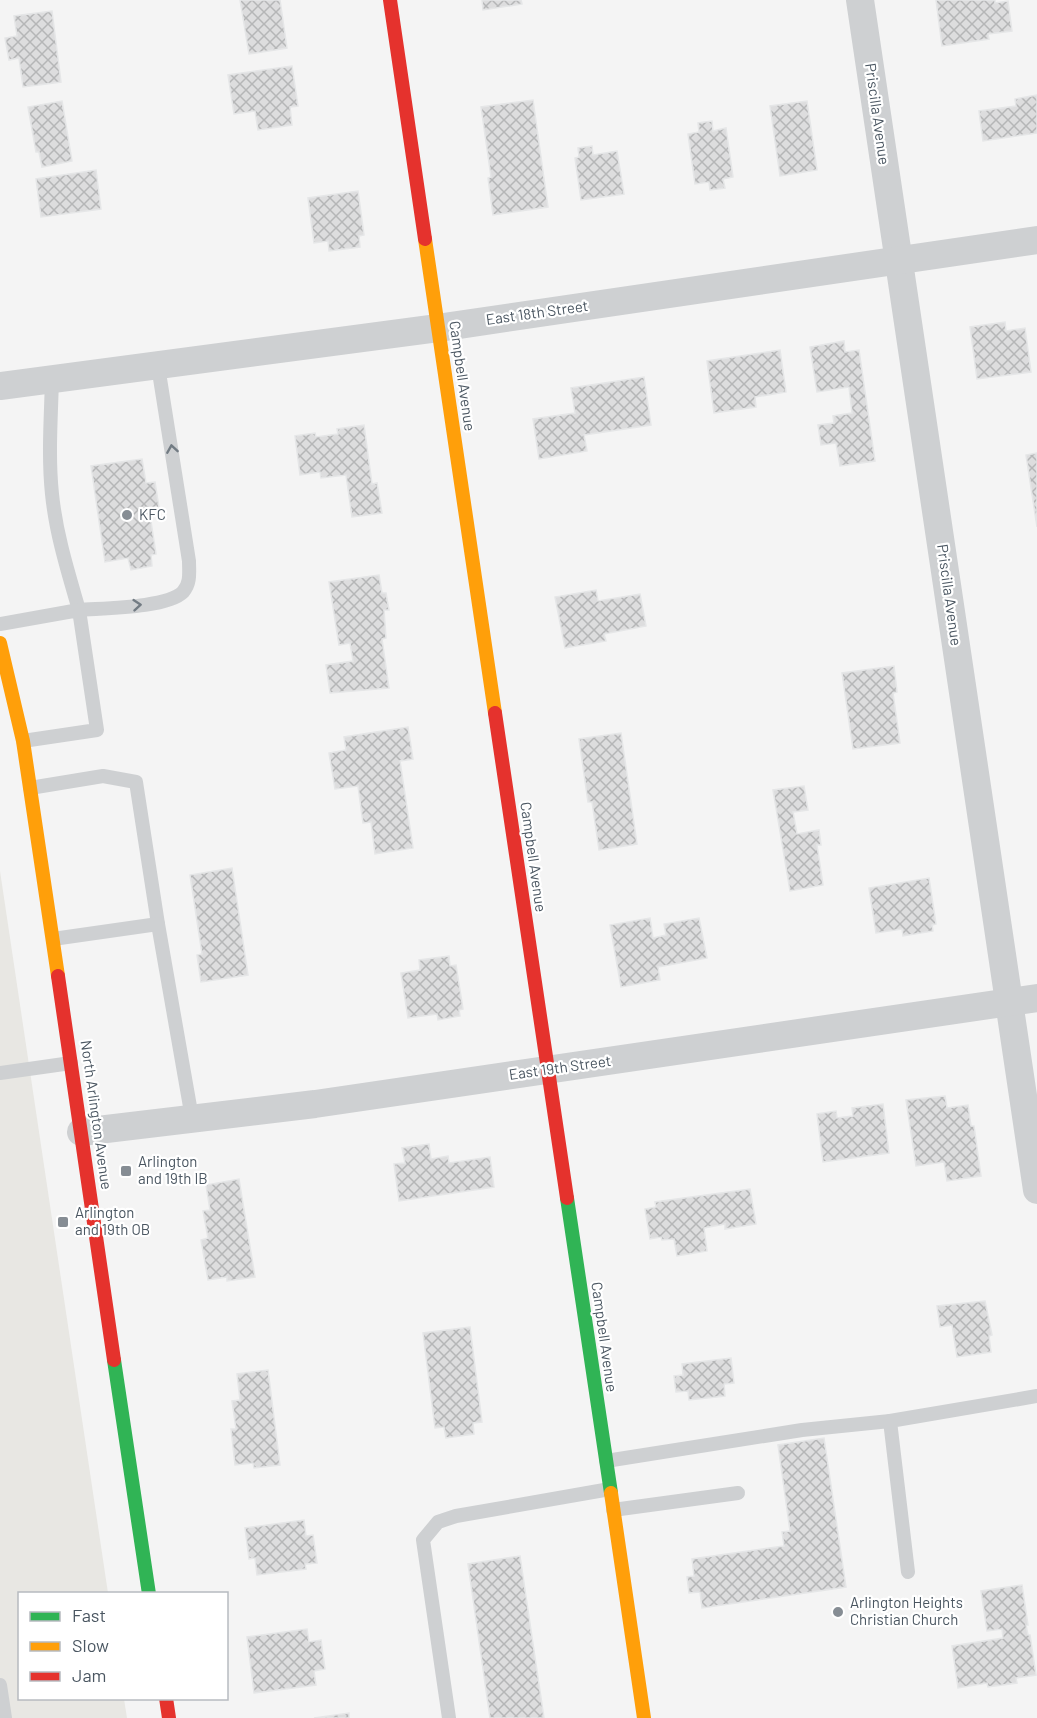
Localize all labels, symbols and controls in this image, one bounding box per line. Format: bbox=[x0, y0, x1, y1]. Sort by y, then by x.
street label: Priscilla Avenue bbox=[862, 62, 894, 166]
street label: East 18th Street bbox=[485, 296, 589, 328]
street label: Campbell Avenue bbox=[446, 320, 480, 432]
one-way arrow bbox=[166, 444, 178, 453]
place label: KFC bbox=[139, 505, 166, 523]
marker: KFC bbox=[120, 508, 134, 522]
street label: Priscilla Avenue bbox=[934, 543, 966, 647]
one-way arrow bbox=[132, 599, 142, 612]
street label: Campbell Avenue bbox=[517, 801, 551, 913]
street label: North Arlington Avenue bbox=[78, 1039, 116, 1191]
street label: East 19th Street bbox=[508, 1051, 612, 1083]
place label: Arlington and 19th IB bbox=[138, 1152, 208, 1187]
marker: Arlington and 19th IB bbox=[119, 1164, 133, 1178]
place label: Arlington and 19th OB bbox=[75, 1203, 150, 1238]
marker: Arlington and 19th OB bbox=[56, 1215, 70, 1229]
street label: Campbell Avenue bbox=[588, 1281, 622, 1393]
legend bbox=[18, 1592, 228, 1700]
place label: Arlington Heights Christian Church bbox=[850, 1593, 963, 1628]
text: Fast bbox=[72, 1604, 106, 1626]
marker: Arlington Heights Christian Church bbox=[831, 1605, 845, 1619]
text: Slow bbox=[72, 1634, 109, 1656]
text: Jam bbox=[72, 1664, 106, 1686]

